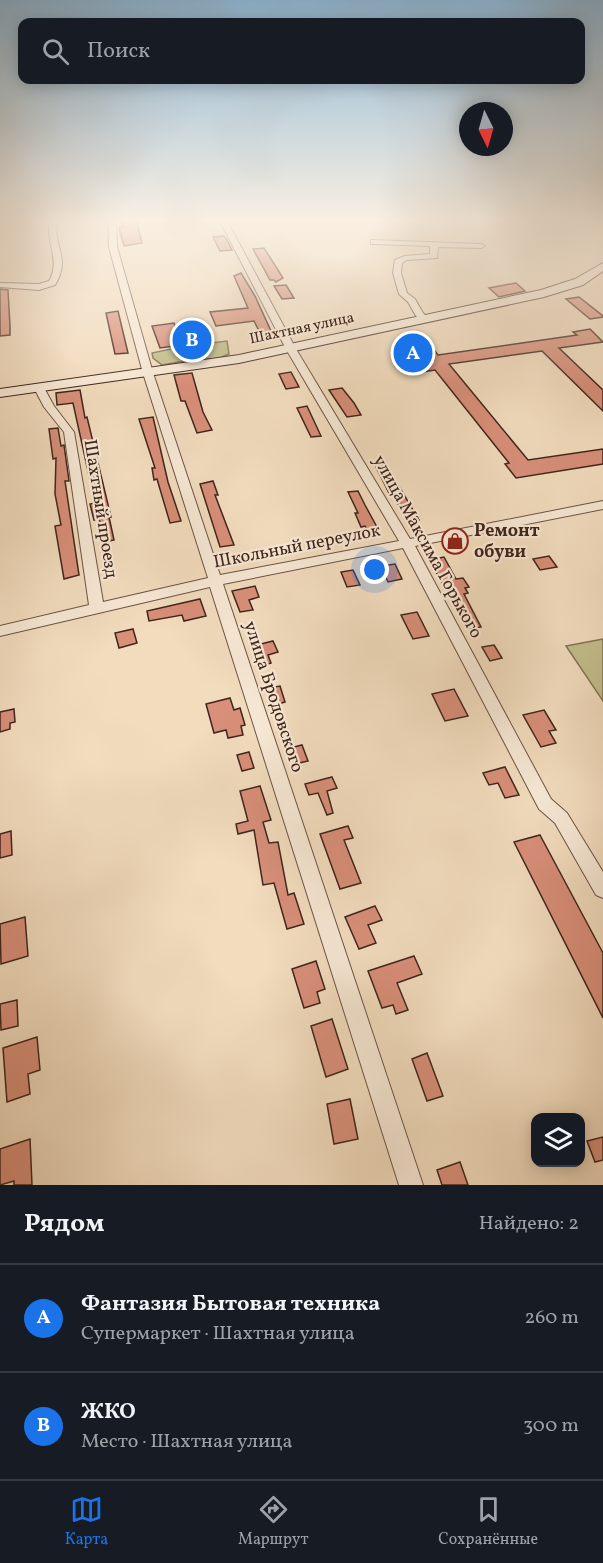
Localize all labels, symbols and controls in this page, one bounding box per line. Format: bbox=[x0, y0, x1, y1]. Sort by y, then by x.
search box bbox=[18, 18, 585, 84]
icon: search bbox=[39, 35, 72, 68]
text: Поиск bbox=[87, 36, 150, 67]
north arrow bbox=[459, 102, 513, 156]
street label: Шахтная улица bbox=[248, 308, 356, 350]
pin: B bbox=[172, 318, 212, 362]
pin: A bbox=[394, 330, 432, 376]
street label: Шахтный проезд bbox=[77, 438, 123, 580]
street label: улица Максима Горького bbox=[366, 451, 488, 643]
street label: Школьный переулок bbox=[211, 518, 383, 575]
place label: Ремонт обуви bbox=[474, 519, 540, 565]
shop icon: Ремонт обуви bbox=[440, 526, 470, 556]
your location bbox=[360, 555, 389, 584]
street label: улица Бродовского bbox=[237, 618, 309, 776]
map controls bbox=[531, 1113, 585, 1167]
button: layers bbox=[531, 1113, 585, 1167]
text: Рядом bbox=[24, 1206, 104, 1242]
text: Найдено: 2 bbox=[479, 1210, 579, 1238]
text: Фантазия Бытовая техника bbox=[81, 1289, 380, 1320]
text: A bbox=[36, 1304, 51, 1332]
text: 260 m bbox=[524, 1304, 579, 1332]
text: Супермаркет · Шахтная улица bbox=[81, 1320, 355, 1348]
text: ЖКО bbox=[81, 1397, 136, 1428]
text: B bbox=[37, 1412, 50, 1440]
text: 300 m bbox=[523, 1412, 579, 1440]
text: Место · Шахтная улица bbox=[81, 1428, 292, 1456]
tab: Карта bbox=[65, 1493, 108, 1551]
tab: Маршрут bbox=[238, 1493, 309, 1551]
tab: Сохранённые bbox=[438, 1493, 538, 1551]

